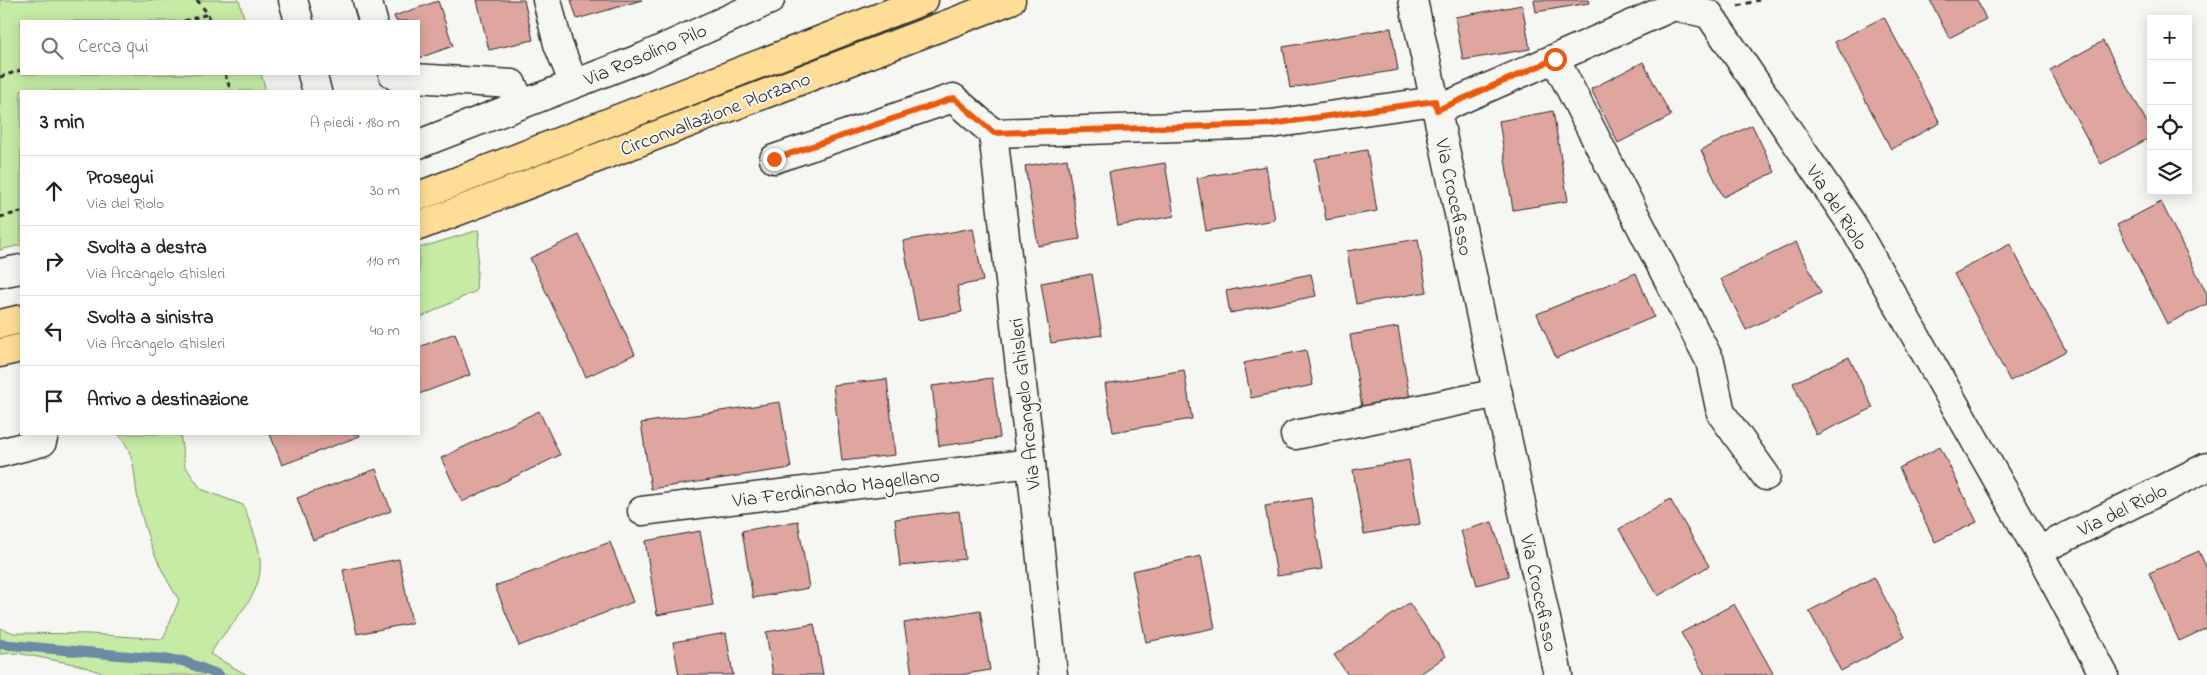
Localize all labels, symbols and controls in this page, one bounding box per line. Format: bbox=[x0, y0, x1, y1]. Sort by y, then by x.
map controls bbox=[2147, 15, 2192, 195]
button: + bbox=[2147, 15, 2192, 60]
street label: Via Rosolino Pilo bbox=[579, 17, 712, 96]
search box bbox=[20, 20, 420, 75]
icon: search bbox=[38, 34, 66, 62]
text: Cerca qui bbox=[78, 34, 148, 61]
route start bbox=[1544, 48, 1567, 71]
button: − bbox=[2147, 60, 2192, 105]
street label: Circonvallazione Plorzano bbox=[616, 66, 815, 165]
button: locate bbox=[2147, 105, 2192, 150]
text: 3 min bbox=[40, 108, 84, 138]
text: A piedi · 180 m bbox=[310, 111, 400, 135]
street label: Via Crocefisso bbox=[1426, 135, 1479, 259]
route end bbox=[763, 148, 786, 171]
button: layers bbox=[2147, 150, 2192, 195]
street label: Via del Riolo bbox=[1797, 159, 1874, 257]
text: Prosegui bbox=[87, 165, 154, 192]
icon: ahead bbox=[40, 177, 68, 205]
text: 30 m bbox=[370, 179, 400, 203]
text: Via del Riolo bbox=[87, 192, 164, 216]
text: Svolta a destra bbox=[87, 235, 207, 262]
icon: right bbox=[40, 247, 68, 275]
text: 110 m bbox=[366, 249, 400, 273]
text: Via Arcangelo Ghisleri bbox=[87, 262, 225, 286]
text: Svolta a sinistra bbox=[87, 305, 214, 332]
street label: Via Arcangelo Ghisleri bbox=[1003, 316, 1051, 492]
icon: left bbox=[40, 317, 68, 345]
text: 40 m bbox=[370, 319, 400, 343]
text: Via Arcangelo Ghisleri bbox=[87, 332, 225, 356]
icon: arrive bbox=[40, 387, 68, 415]
text: Arrivo a destinazione bbox=[87, 387, 248, 414]
street label: Via Ferdinando Magellano bbox=[730, 462, 942, 518]
street label: Via del Riolo bbox=[2072, 477, 2173, 546]
street label: Via Crocefisso bbox=[1511, 531, 1564, 655]

